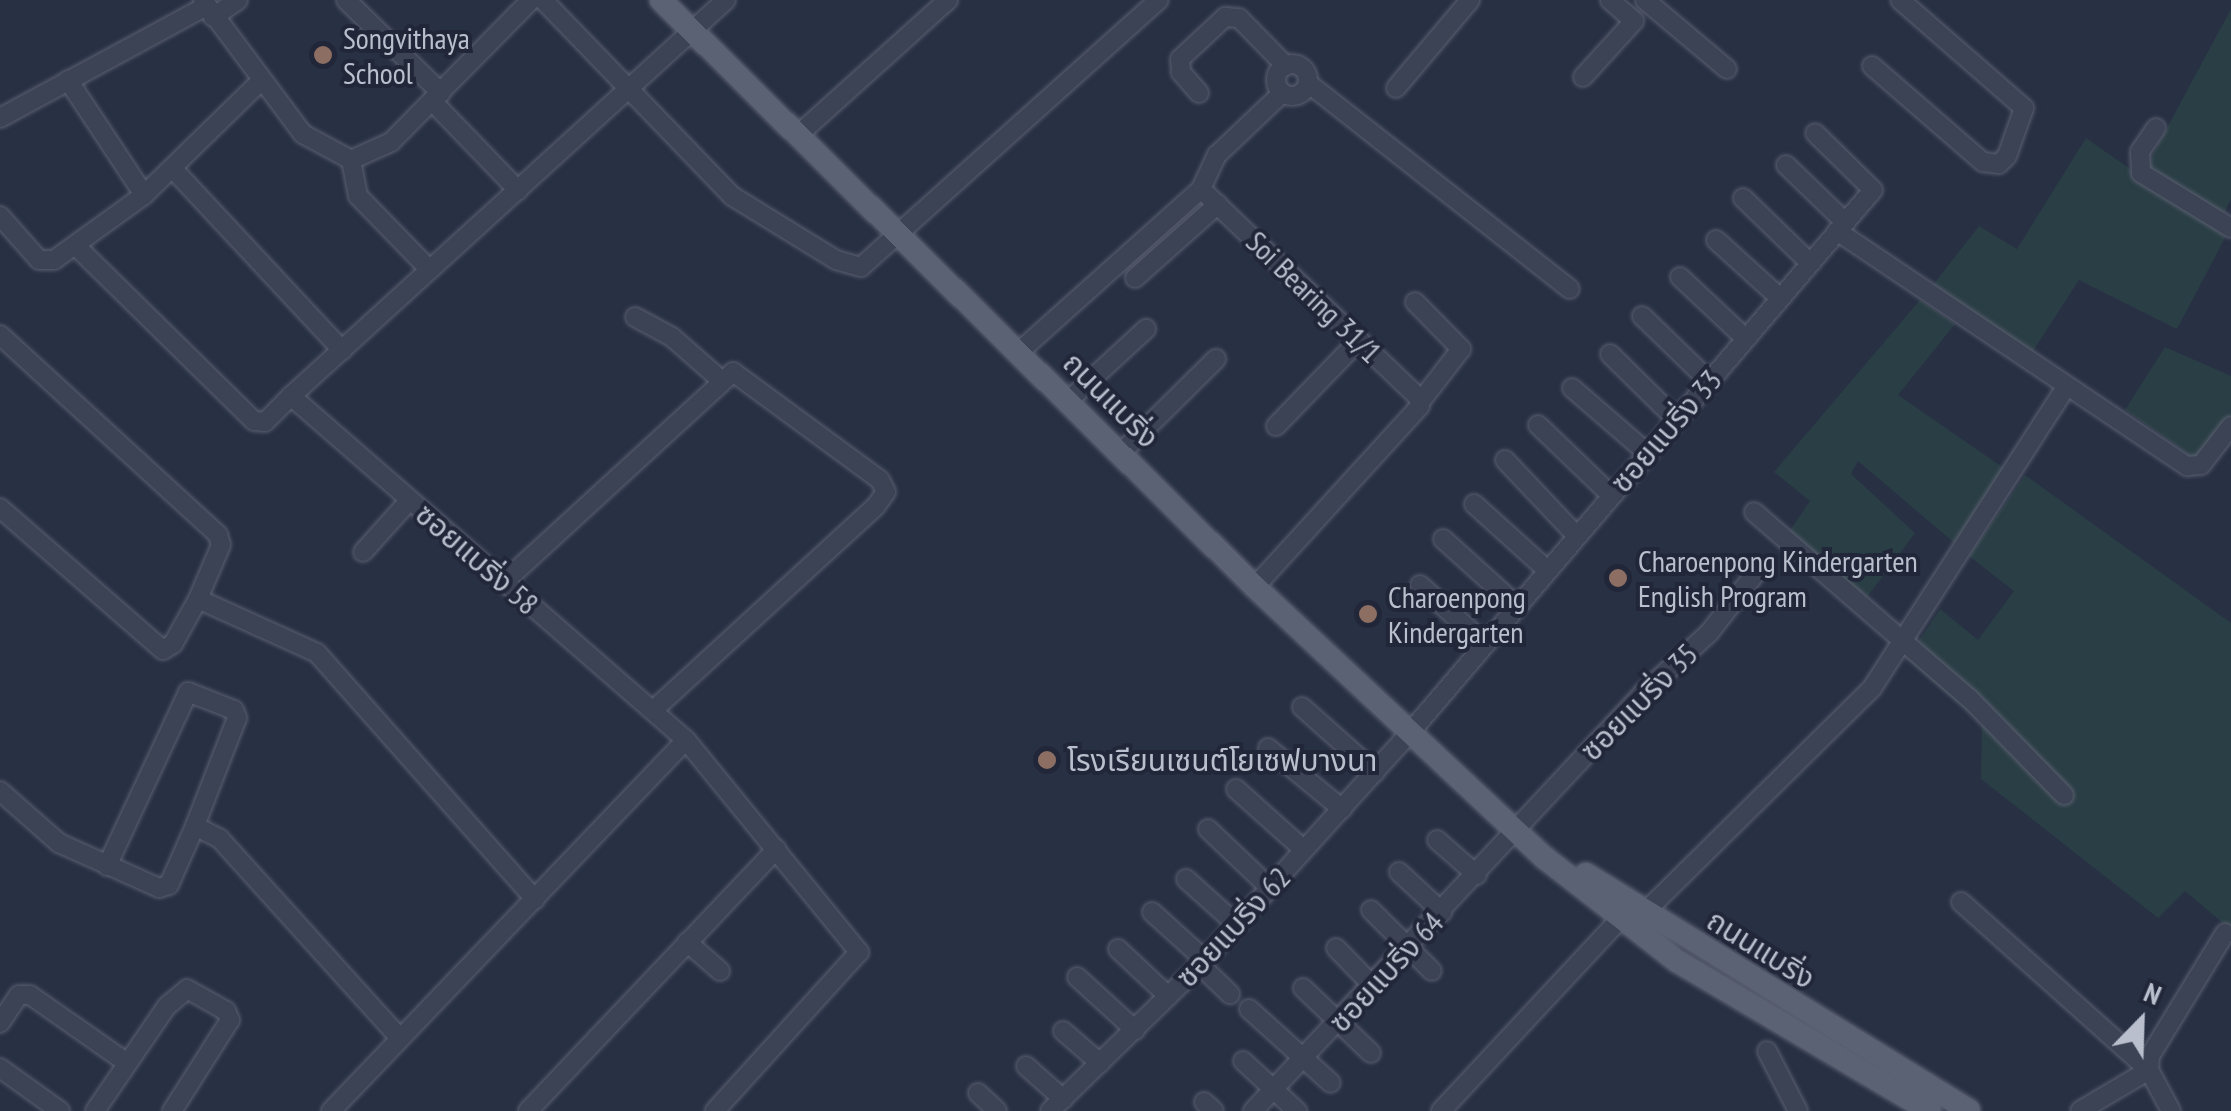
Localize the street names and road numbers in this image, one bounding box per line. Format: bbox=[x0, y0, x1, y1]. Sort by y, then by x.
street label: Soi Bearing 31/1 bbox=[1239, 224, 1389, 370]
street label: ถนนแบริ่ง bbox=[1056, 345, 1166, 455]
street label: ซอยแบริ่ง 33 bbox=[1603, 362, 1729, 500]
street label: ซอยแบริ่ง 58 bbox=[408, 496, 546, 622]
street label: ซอยแบริ่ง 35 bbox=[1573, 636, 1705, 768]
street label: ซอยแบริ่ง 62 bbox=[1168, 860, 1298, 994]
street label: ถนนแบริ่ง bbox=[1700, 902, 1822, 996]
street label: ซอยแบริ่ง 64 bbox=[1321, 905, 1451, 1039]

